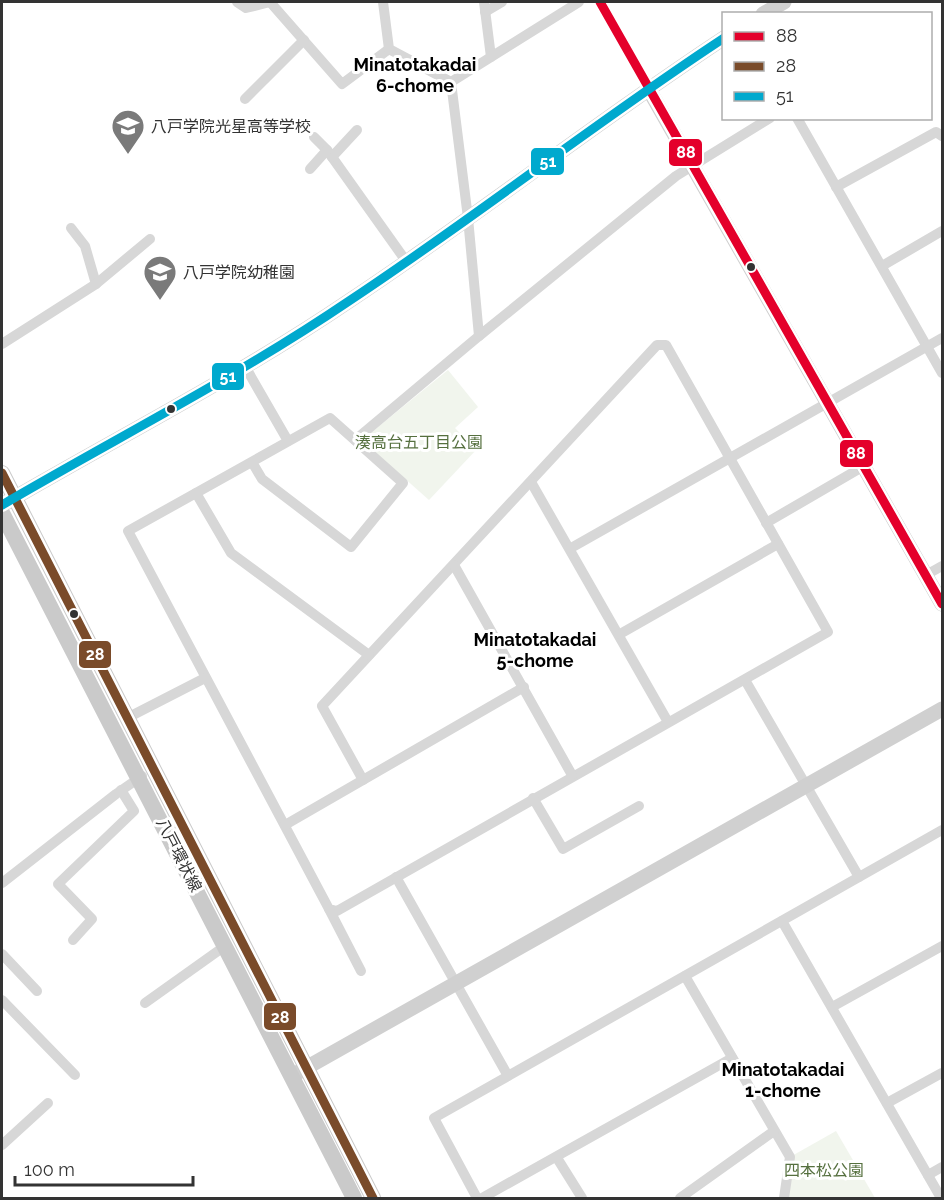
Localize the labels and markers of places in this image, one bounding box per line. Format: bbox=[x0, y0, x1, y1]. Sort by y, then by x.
school or university icon: 八戸学院光星高等学校 bbox=[110, 108, 146, 155]
place label: 八戸学院光星高等学校 bbox=[151, 117, 311, 136]
school or university icon: 八戸学院幼稚園 bbox=[142, 254, 178, 301]
unlabelled marker bbox=[745, 261, 757, 273]
place label: 八戸学院幼稚園 bbox=[183, 263, 295, 282]
unlabelled marker bbox=[165, 403, 177, 415]
unlabelled marker bbox=[68, 608, 80, 620]

